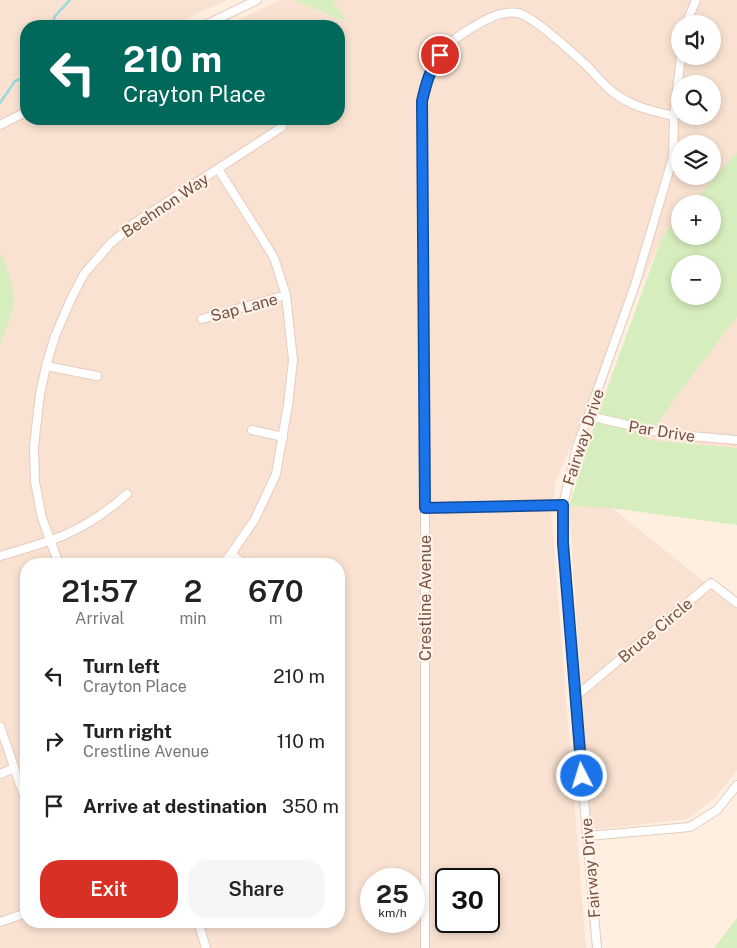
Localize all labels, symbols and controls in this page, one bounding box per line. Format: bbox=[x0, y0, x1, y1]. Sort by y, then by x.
map controls bbox=[671, 15, 721, 305]
button: sound bbox=[671, 15, 721, 65]
pin bbox=[419, 34, 461, 76]
text: 210 m bbox=[123, 39, 222, 80]
icon: left bbox=[40, 40, 105, 105]
icon: arrive bbox=[426, 41, 454, 69]
button: search bbox=[671, 75, 721, 125]
text: Crayton Place bbox=[123, 81, 266, 107]
button: layers bbox=[671, 135, 721, 185]
street label: Beehnon Way bbox=[118, 169, 213, 241]
button: + bbox=[671, 195, 721, 245]
button: − bbox=[671, 255, 721, 305]
street label: Sap Lane bbox=[208, 289, 280, 326]
street label: Fairway Drive bbox=[559, 387, 608, 488]
street label: Par Drive bbox=[627, 417, 697, 446]
street label: Crestline Avenue bbox=[416, 535, 435, 661]
text: 21:57 bbox=[61, 573, 138, 609]
text: 2 bbox=[184, 573, 202, 609]
text: 670 bbox=[248, 573, 304, 609]
street label: Bruce Circle bbox=[614, 594, 696, 667]
text: Arrival bbox=[75, 609, 124, 628]
text: min bbox=[179, 609, 207, 628]
text: m bbox=[269, 609, 283, 628]
text: Turn left bbox=[83, 655, 160, 677]
icon: left bbox=[40, 662, 68, 690]
text: 210 m bbox=[273, 665, 325, 687]
text: Crayton Place bbox=[83, 677, 187, 696]
text: Turn right bbox=[83, 720, 172, 742]
icon: right bbox=[40, 727, 68, 755]
text: 110 m bbox=[277, 730, 325, 752]
text: Crestline Avenue bbox=[83, 742, 209, 761]
position arrow bbox=[555, 749, 607, 801]
icon: arrive bbox=[40, 792, 68, 820]
text: Arrive at destination bbox=[83, 795, 267, 817]
text: 350 m bbox=[282, 795, 339, 817]
street label: Fairway Drive bbox=[577, 817, 604, 919]
button: Exit bbox=[40, 860, 178, 918]
button: Share bbox=[188, 860, 325, 918]
speed limit sign: 30 bbox=[435, 868, 500, 933]
text: 25 bbox=[376, 879, 409, 909]
text: km/h bbox=[378, 906, 407, 920]

